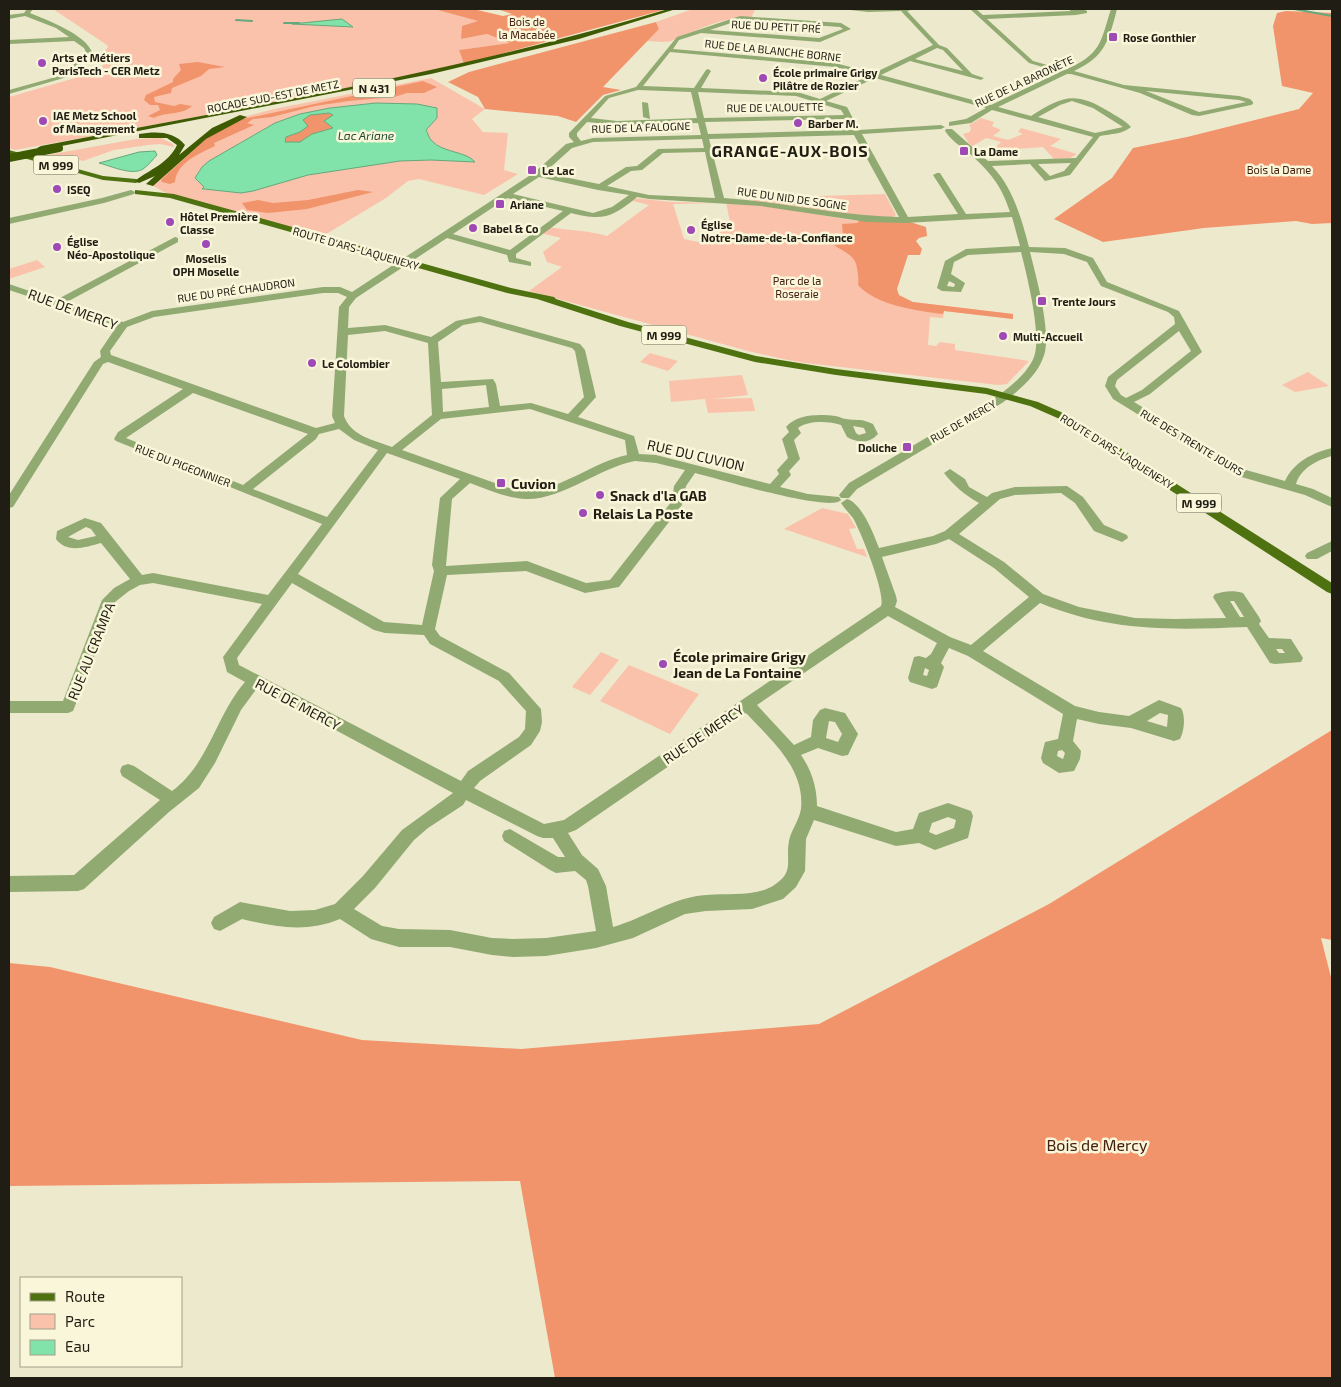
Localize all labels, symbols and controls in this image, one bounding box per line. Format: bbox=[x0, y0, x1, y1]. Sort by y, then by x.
park label: Bois de la Macabée bbox=[499, 15, 556, 41]
street label: RUE DU PETIT PRÉ bbox=[731, 17, 821, 35]
marker: Rose Gonthier bbox=[1107, 31, 1119, 43]
place label: Rose Gonthier bbox=[1123, 31, 1197, 44]
street label: RUE DE LA BLANCHE BORNE bbox=[704, 36, 842, 64]
place label: Arts et Métiers ParisTech - CER Metz bbox=[52, 51, 160, 77]
street label: RUE DE LA BARONÈTE bbox=[972, 52, 1076, 110]
marker: Arts et Métiers ParisTech - CER Metz bbox=[36, 57, 48, 69]
place label: École primaire Grigy Pilâtre de Rozier bbox=[773, 65, 878, 92]
marker: École primaire Grigy Pilâtre de Rozier bbox=[757, 72, 769, 84]
street label: ROCADE SUD-EST DE METZ bbox=[206, 77, 340, 115]
road number: N 431 bbox=[353, 78, 395, 98]
street label: RUE DE L'ALOUETTE bbox=[726, 100, 824, 114]
place label: IAE Metz School of Management bbox=[53, 109, 137, 135]
marker: IAE Metz School of Management bbox=[37, 115, 49, 127]
marker: Barber M. bbox=[792, 117, 804, 129]
place label: Barber M. bbox=[808, 117, 859, 130]
street label: RUE DE LA FALOGNE bbox=[591, 119, 691, 135]
water label: Lac Ariane bbox=[338, 128, 395, 142]
district label: GRANGE-AUX-BOIS bbox=[711, 141, 869, 160]
marker: La Dame bbox=[958, 145, 970, 157]
place label: La Dame bbox=[974, 145, 1018, 158]
road number: M 999 bbox=[34, 156, 78, 174]
park label: Bois la Dame bbox=[1247, 163, 1311, 176]
marker: Le Lac bbox=[526, 164, 538, 176]
place label: Le Lac bbox=[542, 164, 575, 177]
marker: ISEQ bbox=[51, 183, 63, 195]
place label: ISEQ bbox=[67, 183, 91, 197]
street label: RUE DU NID DE SOGNE bbox=[736, 184, 848, 212]
marker: Ariane bbox=[494, 198, 506, 210]
place label: Ariane bbox=[510, 198, 544, 211]
place label: Hôtel Première Classe bbox=[180, 210, 258, 236]
marker: Hôtel Première Classe bbox=[164, 216, 176, 228]
place label: Église Notre-Dame-de-la-Confiance bbox=[701, 217, 853, 244]
marker: Babel & Co bbox=[467, 222, 479, 234]
place label: Babel & Co bbox=[483, 222, 539, 235]
street label: ROUTE D'ARS-LAQUENEXY bbox=[291, 224, 421, 273]
marker: Église Notre-Dame-de-la-Confiance bbox=[685, 224, 697, 236]
place label: Église Néo-Apostolique bbox=[67, 234, 155, 261]
marker: Moselis OPH Moselle bbox=[200, 238, 212, 250]
marker: Église Néo-Apostolique bbox=[51, 241, 63, 253]
place label: Moselis OPH Moselle bbox=[173, 252, 239, 278]
park label: Parc de la Roseraie bbox=[773, 274, 821, 300]
street label: RUE DU PRÉ CHAUDRON bbox=[176, 275, 296, 305]
street label: RUE DE MERCY bbox=[26, 285, 120, 333]
marker: Trente Jours bbox=[1036, 295, 1048, 307]
place label: Trente Jours bbox=[1052, 295, 1116, 308]
road number: M 999 bbox=[642, 326, 686, 344]
marker: Multi-Accueil bbox=[997, 330, 1009, 342]
place label: Multi-Accueil bbox=[1013, 330, 1083, 343]
marker: Le Colombier bbox=[306, 357, 318, 369]
place label: Le Colombier bbox=[322, 357, 390, 370]
street label: RUE DE MERCY bbox=[928, 397, 999, 445]
street label: RUE DES TRENTE JOURS bbox=[1138, 406, 1246, 478]
street label: ROUTE D'ARS-LAQUENEXY bbox=[1058, 411, 1176, 492]
street label: RUE DU CUVION bbox=[646, 436, 746, 474]
street label: RUE DU PIGEONNIER bbox=[134, 441, 233, 489]
place label: Doliche bbox=[858, 441, 897, 454]
marker: Doliche bbox=[901, 441, 913, 453]
place label: Cuvion bbox=[511, 475, 556, 492]
marker: Cuvion bbox=[495, 477, 507, 489]
place label: Snack d'la GAB bbox=[610, 487, 707, 504]
marker: Snack d'la GAB bbox=[594, 489, 606, 501]
road number: M 999 bbox=[1176, 493, 1222, 512]
place label: Relais La Poste bbox=[593, 505, 693, 522]
marker: Relais La Poste bbox=[577, 507, 589, 519]
street label: RUE AU CRAMPA bbox=[64, 599, 118, 702]
place label: École primaire Grigy Jean de La Fontaine bbox=[673, 648, 806, 681]
marker: École primaire Grigy Jean de La Fontaine bbox=[657, 658, 669, 670]
street label: RUE DE MERCY bbox=[253, 674, 343, 734]
street label: RUE DE MERCY bbox=[659, 701, 747, 767]
park label: Bois de Mercy bbox=[1046, 1135, 1148, 1154]
legend bbox=[20, 1277, 182, 1367]
text: Route bbox=[65, 1287, 105, 1305]
text: Parc bbox=[65, 1312, 95, 1330]
text: Eau bbox=[65, 1337, 90, 1355]

